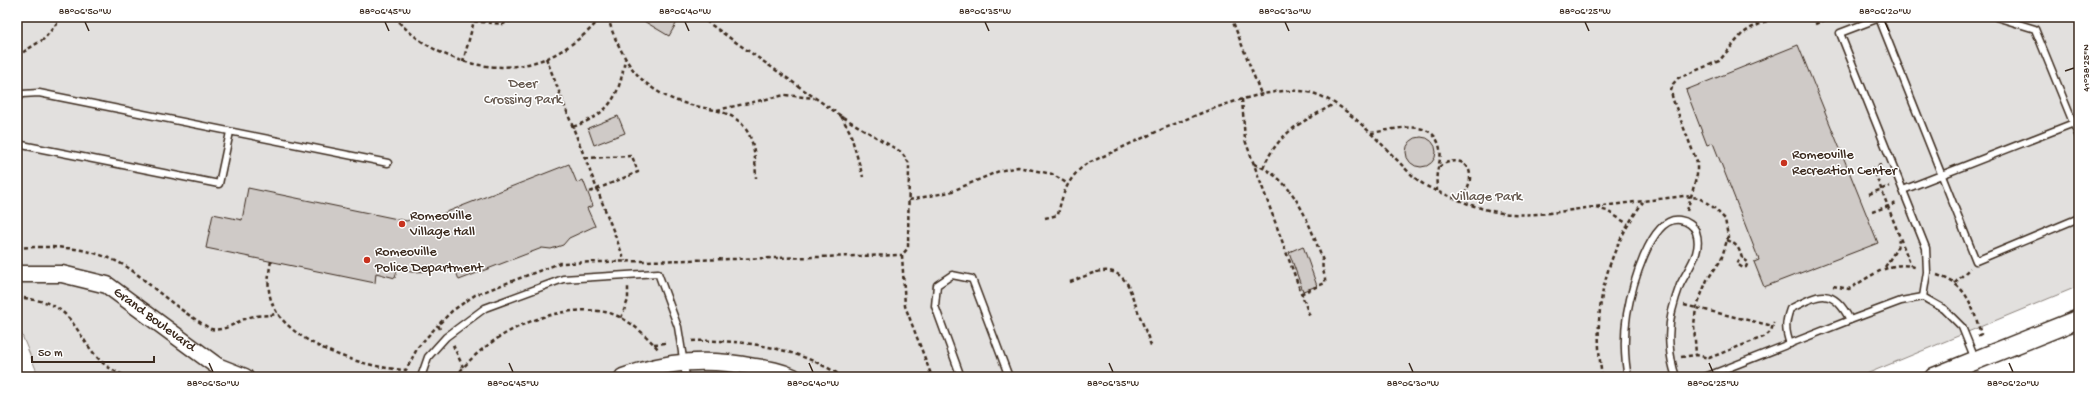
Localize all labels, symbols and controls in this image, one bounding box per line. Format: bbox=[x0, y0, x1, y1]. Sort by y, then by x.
text: 88°06'50"W bbox=[59, 6, 112, 18]
text: 88°06'45"W bbox=[359, 6, 411, 18]
text: 88°06'40"W bbox=[659, 6, 711, 18]
text: 88°06'35"W bbox=[959, 6, 1011, 18]
text: 88°06'30"W bbox=[1259, 6, 1312, 18]
text: 88°06'25"W bbox=[1559, 6, 1611, 18]
text: 88°06'20"W bbox=[1859, 6, 1911, 18]
text: 41°38'25"N bbox=[2081, 44, 2093, 92]
park label: Deer Crossing Park bbox=[484, 76, 564, 109]
place label: Romeoville Recreation Center bbox=[1792, 147, 1898, 180]
marker: Romeoville Recreation Center bbox=[1779, 158, 1789, 168]
park label: Village Park bbox=[1451, 189, 1524, 206]
place label: Romeoville Village Hall bbox=[409, 208, 475, 241]
marker: Romeoville Village Hall bbox=[397, 219, 407, 229]
place label: Romeoville Police Department bbox=[374, 244, 484, 277]
marker: Romeoville Police Department bbox=[362, 255, 372, 265]
street label: Grand Boulevard bbox=[110, 284, 200, 357]
scale bar bbox=[32, 338, 154, 364]
text: 50 m bbox=[38, 347, 63, 361]
text: 88°06'50"W bbox=[187, 378, 240, 390]
text: 88°06'45"W bbox=[487, 378, 539, 390]
text: 88°06'40"W bbox=[787, 378, 839, 390]
text: 88°06'35"W bbox=[1087, 378, 1139, 390]
text: 88°06'30"W bbox=[1387, 378, 1440, 390]
text: 88°06'25"W bbox=[1687, 378, 1739, 390]
text: 88°06'20"W bbox=[1987, 378, 2039, 390]

